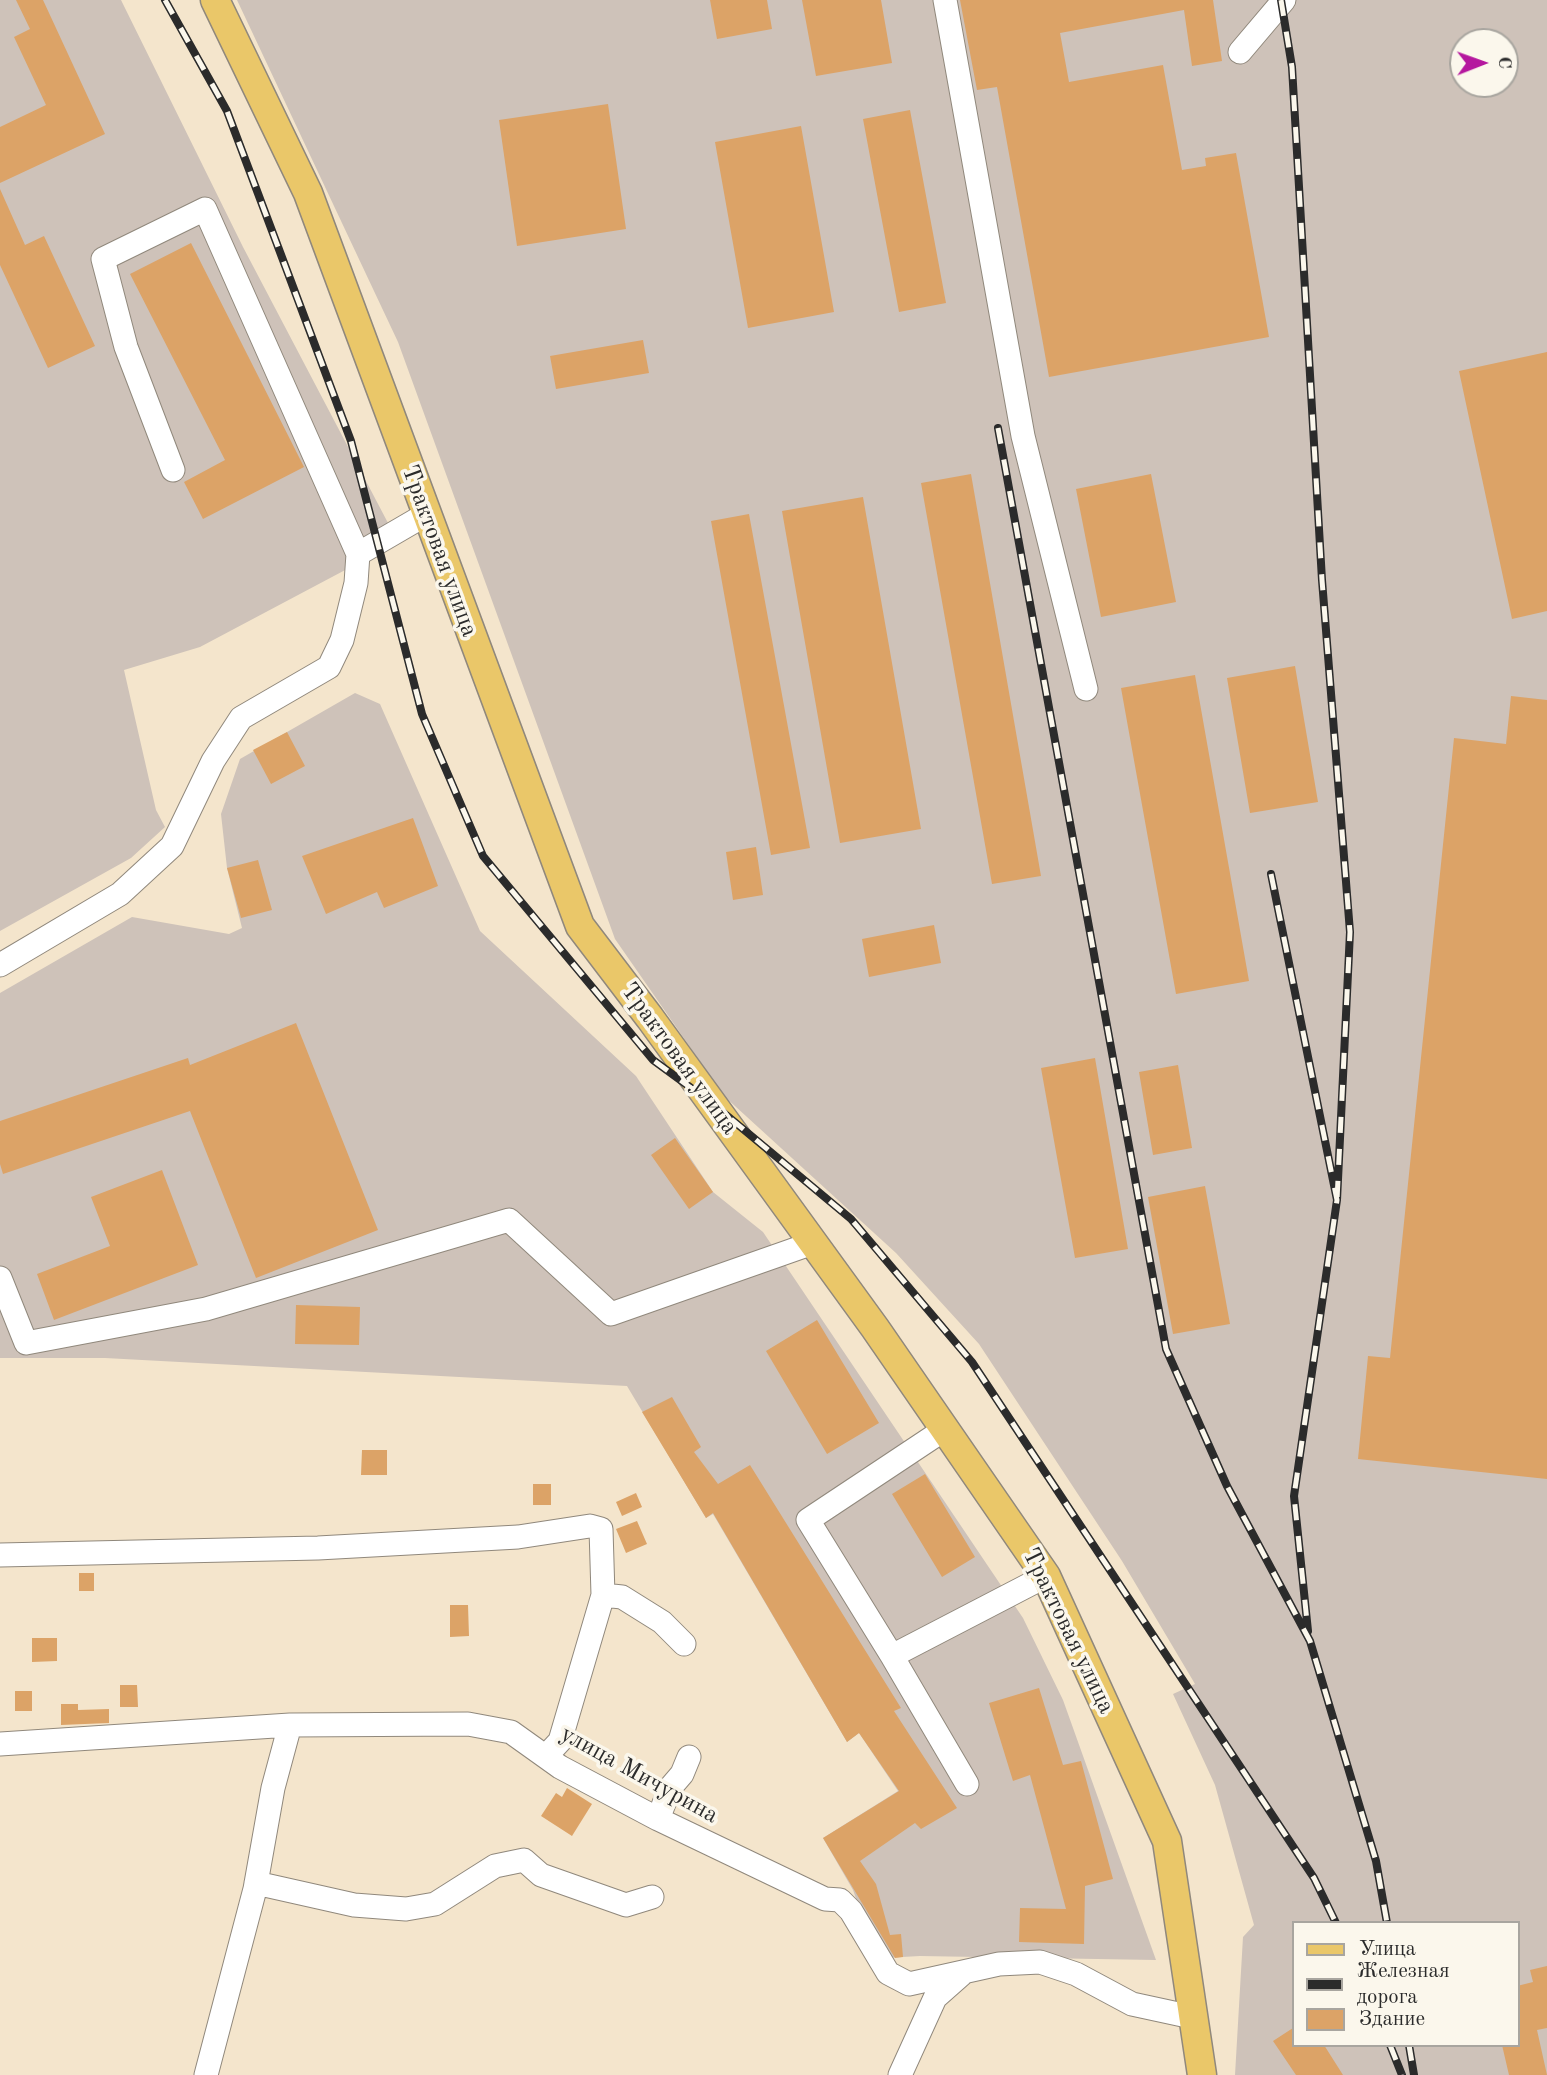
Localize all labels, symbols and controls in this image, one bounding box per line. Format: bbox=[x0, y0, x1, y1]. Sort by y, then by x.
north arrow bbox=[1449, 28, 1519, 98]
text: С bbox=[1494, 56, 1513, 69]
street label: Трактовая улица bbox=[395, 461, 483, 641]
street label: Трактовая улица bbox=[614, 977, 744, 1141]
street label: Трактовая улица bbox=[1015, 1543, 1121, 1719]
street label: улица Мичурина bbox=[555, 1720, 723, 1830]
legend bbox=[1292, 1921, 1519, 2047]
text: Улица bbox=[1359, 1939, 1416, 1960]
text: Железная дорога bbox=[1357, 1961, 1450, 2008]
text: Здание bbox=[1359, 2009, 1425, 2030]

